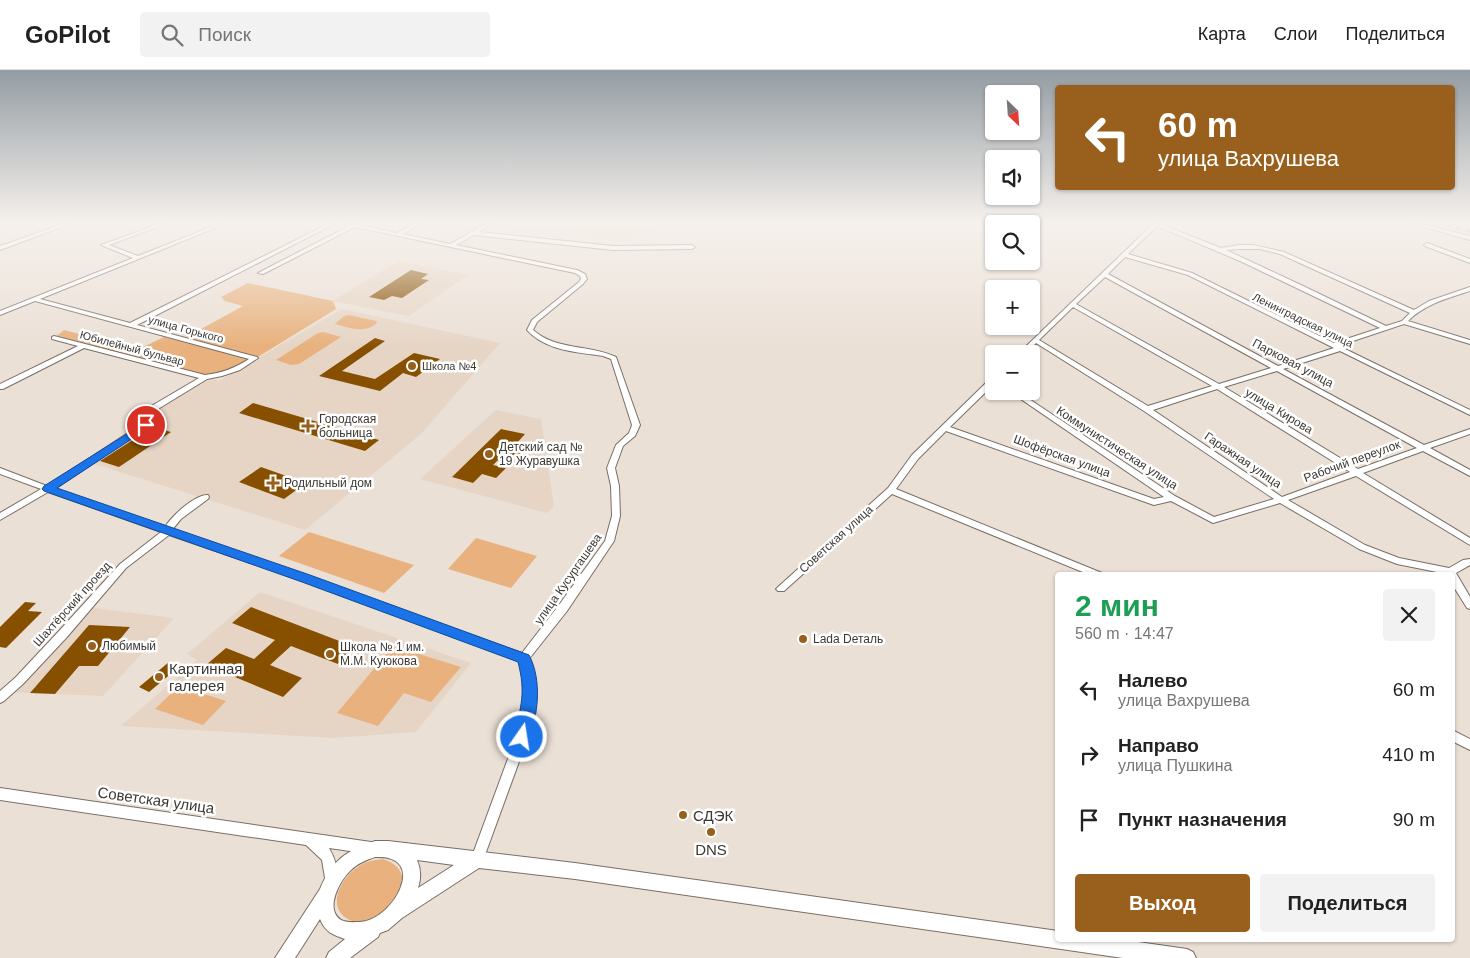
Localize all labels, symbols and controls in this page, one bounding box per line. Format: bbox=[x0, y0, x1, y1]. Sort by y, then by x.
search box bbox=[140, 12, 490, 57]
text: GoPilot bbox=[25, 21, 110, 48]
icon: search bbox=[158, 21, 186, 49]
text: Поиск bbox=[198, 24, 251, 45]
text: Карта bbox=[1198, 24, 1246, 44]
text: Слои bbox=[1274, 24, 1318, 44]
text: Поделиться bbox=[1346, 24, 1445, 44]
north arrow bbox=[985, 85, 1040, 140]
map controls bbox=[985, 85, 1040, 400]
icon: left bbox=[1075, 105, 1140, 170]
text: 60 m bbox=[1158, 105, 1238, 144]
text: улица Вахрушева bbox=[1158, 146, 1339, 171]
button: sound bbox=[985, 150, 1040, 205]
button: search bbox=[985, 215, 1040, 270]
button: + bbox=[985, 280, 1040, 335]
street label: Ленинградская улица bbox=[1251, 290, 1356, 350]
street label: улица Горького bbox=[147, 313, 225, 345]
street label: Юбилейный бульвар bbox=[79, 328, 185, 368]
street label: Парковая улица bbox=[1250, 336, 1336, 390]
button: − bbox=[985, 345, 1040, 400]
marker: Школа №4 bbox=[406, 360, 418, 372]
place label: Школа №4 bbox=[422, 360, 476, 372]
street label: улица Кирова bbox=[1243, 385, 1316, 437]
pin bbox=[125, 404, 167, 446]
street label: Коммунистическая улица bbox=[1054, 404, 1181, 493]
icon: arrive bbox=[132, 411, 160, 439]
place label: Городская больница bbox=[319, 412, 376, 440]
marker: Городская больница bbox=[301, 419, 315, 433]
street label: Гаражная улица bbox=[1202, 429, 1284, 491]
street label: Шофёрская улица bbox=[1012, 432, 1113, 480]
street label: Рабочий переулок bbox=[1302, 437, 1403, 485]
place label: Детский сад № 19 Журавушка bbox=[499, 440, 583, 468]
marker: Детский сад № 19 Журавушка bbox=[483, 448, 495, 460]
marker: Родильный дом bbox=[266, 476, 280, 490]
place label: Родильный дом bbox=[284, 476, 372, 490]
street label: Советская улица bbox=[796, 502, 876, 576]
street label: улица Кусургашева bbox=[531, 531, 605, 627]
street label: Шахтёрский проезд bbox=[30, 559, 114, 649]
text: 2 мин bbox=[1075, 589, 1159, 622]
button: close bbox=[1383, 589, 1435, 641]
text: 560 m · 14:47 bbox=[1075, 625, 1174, 642]
place label: Lada Dеталь bbox=[813, 632, 883, 646]
marker: Lada Dеталь bbox=[797, 633, 809, 645]
place label: Любимый bbox=[102, 639, 156, 653]
marker: Любимый bbox=[86, 640, 98, 652]
place label: Школа № 1 им. М.М. Куюкова bbox=[340, 640, 424, 668]
marker: Школа № 1 им. М.М. Куюкова bbox=[324, 648, 336, 660]
place label: Картинная галерея bbox=[169, 660, 242, 694]
text: Налево bbox=[1118, 670, 1188, 691]
marker: Картинная галерея bbox=[153, 671, 165, 683]
icon: left bbox=[1075, 676, 1103, 704]
text: 60 m bbox=[1393, 679, 1435, 700]
text: улица Вахрушева bbox=[1118, 692, 1250, 709]
position arrow bbox=[495, 710, 547, 762]
text: Направо bbox=[1118, 735, 1199, 756]
icon: right bbox=[1075, 741, 1103, 769]
text: 410 m bbox=[1382, 744, 1435, 765]
text: улица Пушкина bbox=[1118, 757, 1232, 774]
street label: Советская улица bbox=[96, 783, 216, 817]
icon: arrive bbox=[1075, 806, 1103, 834]
place label: СДЭК bbox=[693, 807, 733, 824]
marker: СДЭК bbox=[677, 809, 689, 821]
text: Пункт назначения bbox=[1118, 809, 1287, 830]
text: 90 m bbox=[1393, 809, 1435, 830]
marker: DNS bbox=[705, 826, 717, 838]
place label: DNS bbox=[695, 841, 727, 858]
button: Выход bbox=[1075, 874, 1250, 932]
button: Поделиться bbox=[1260, 874, 1435, 932]

